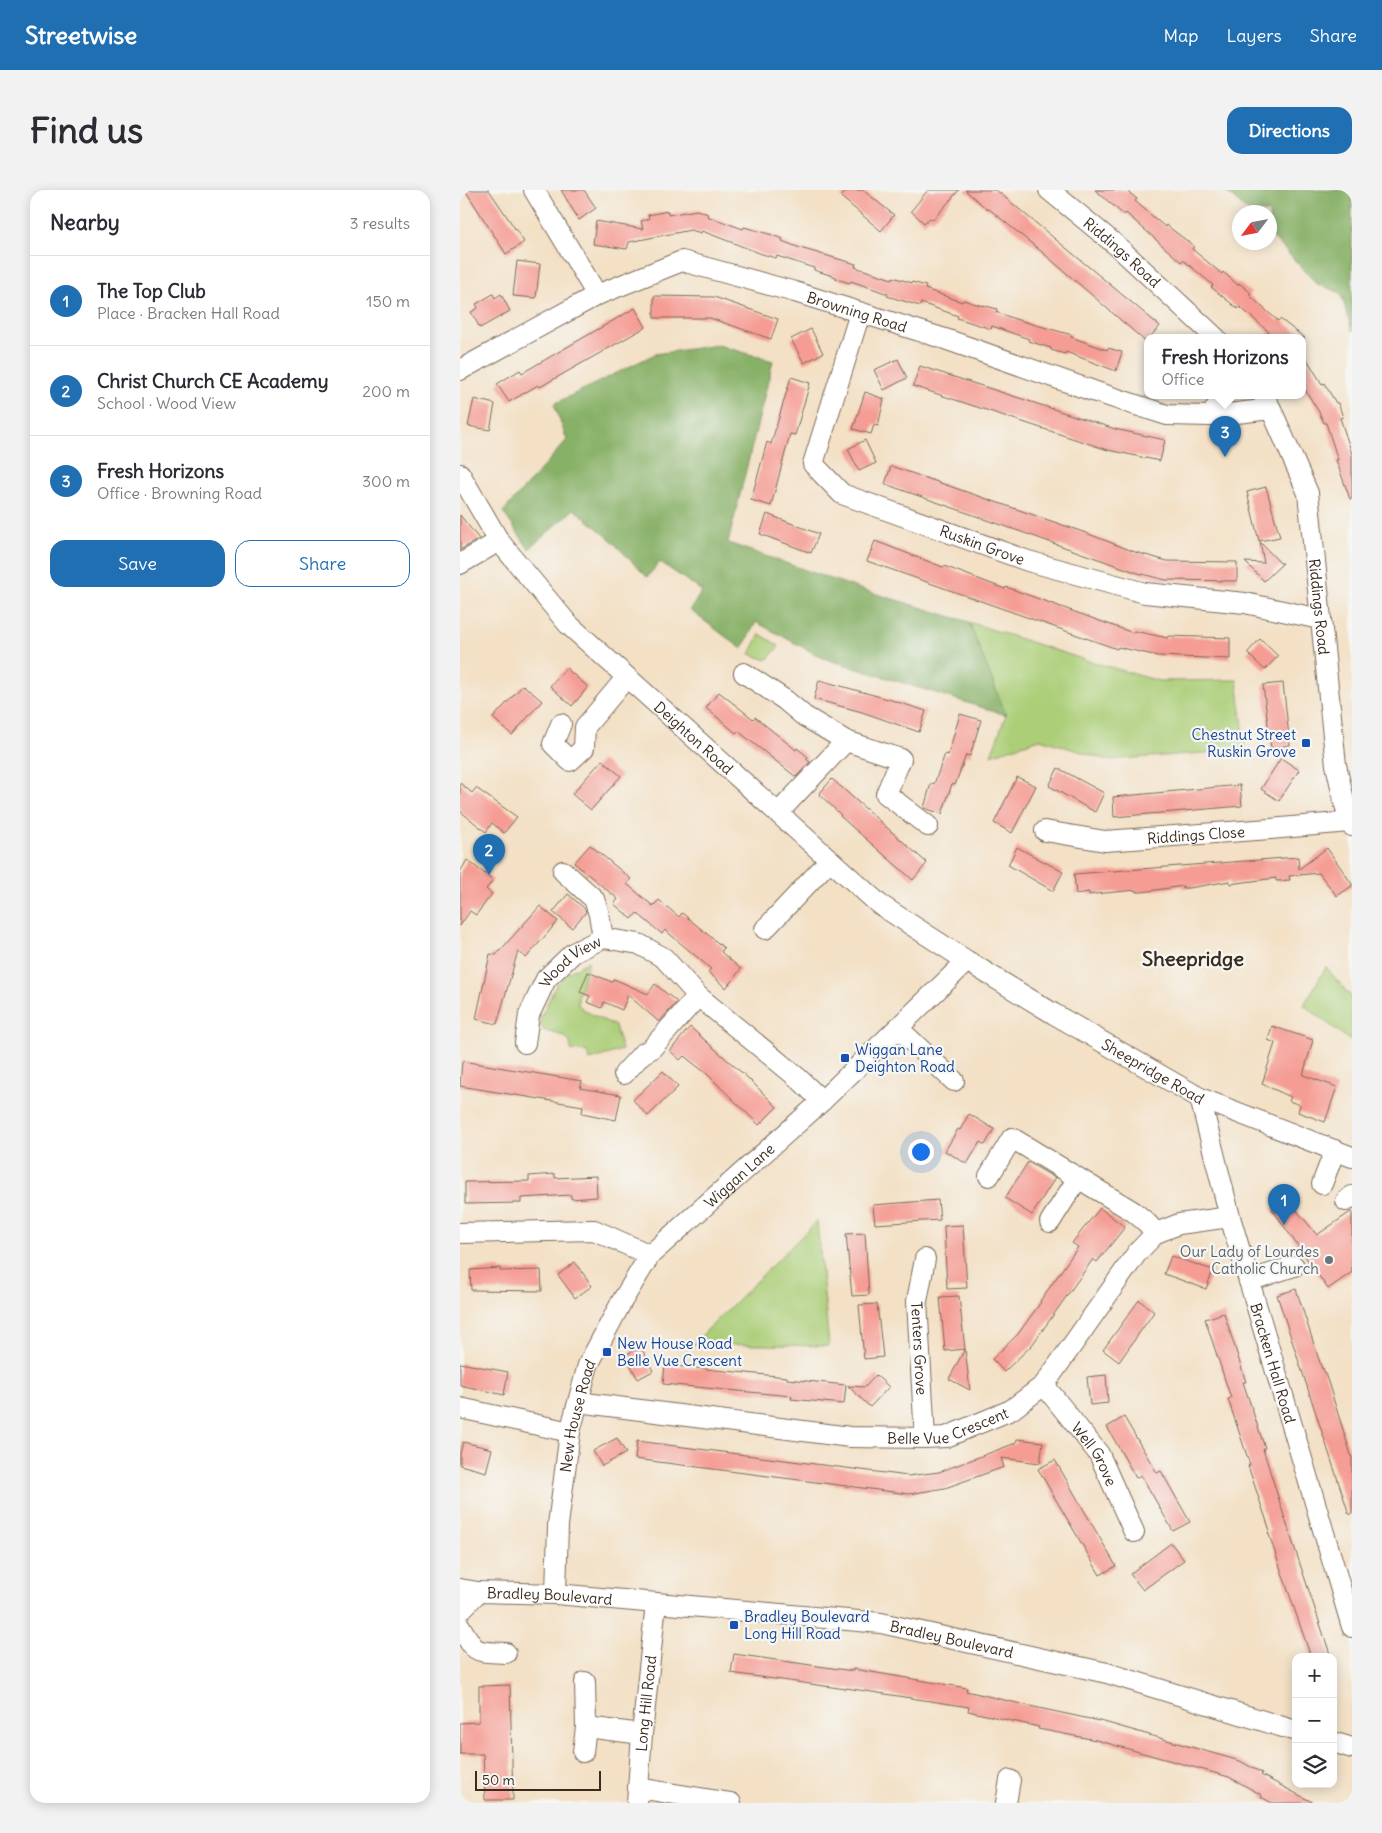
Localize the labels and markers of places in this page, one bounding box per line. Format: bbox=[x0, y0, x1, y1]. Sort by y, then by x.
pin: 3 bbox=[1209, 416, 1241, 457]
place label: Chestnut Street Ruskin Grove bbox=[1191, 725, 1296, 761]
marker: Chestnut Street Ruskin Grove bbox=[1300, 737, 1312, 749]
pin: 2 bbox=[473, 834, 505, 875]
place label: Wiggan Lane Deighton Road bbox=[855, 1040, 955, 1076]
marker: Wiggan Lane Deighton Road bbox=[839, 1052, 851, 1064]
pin: 1 bbox=[1268, 1184, 1300, 1225]
place label: Our Lady of Lourdes Catholic Church bbox=[1180, 1242, 1319, 1278]
marker: Our Lady of Lourdes Catholic Church bbox=[1323, 1254, 1335, 1266]
place label: New House Road Belle Vue Crescent bbox=[617, 1334, 742, 1370]
marker: New House Road Belle Vue Crescent bbox=[601, 1346, 613, 1358]
place label: Bradley Boulevard Long Hill Road bbox=[744, 1607, 870, 1643]
marker: Bradley Boulevard Long Hill Road bbox=[728, 1619, 740, 1631]

